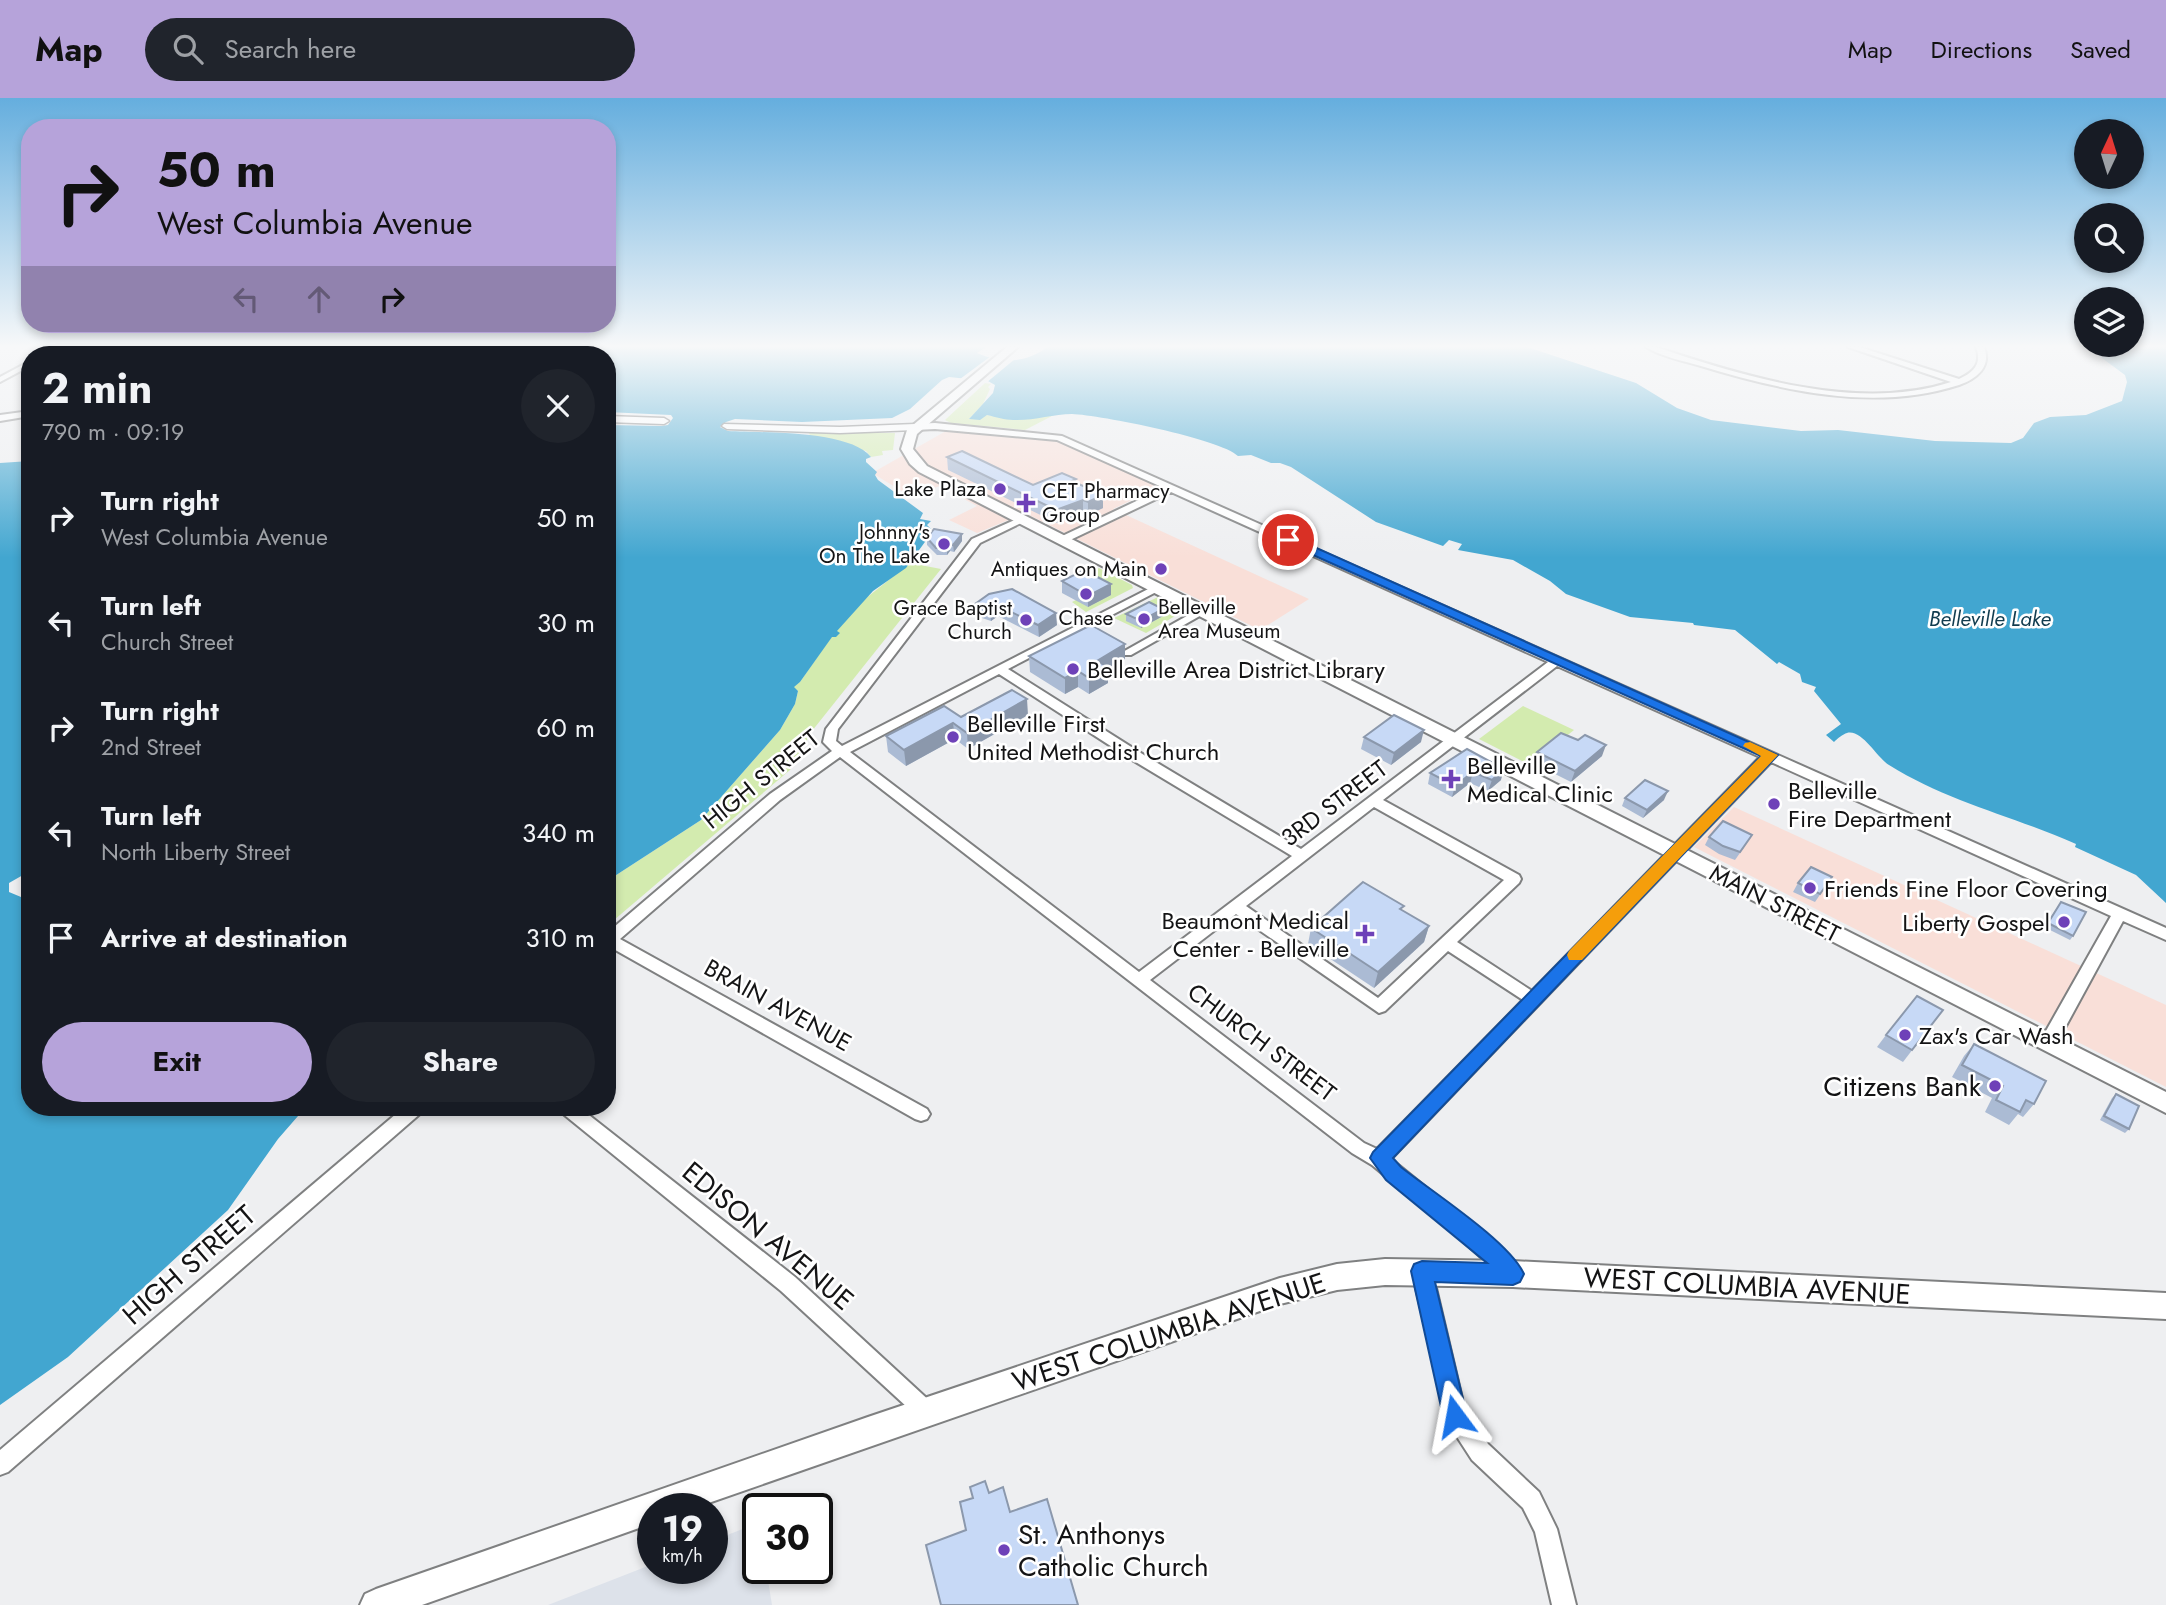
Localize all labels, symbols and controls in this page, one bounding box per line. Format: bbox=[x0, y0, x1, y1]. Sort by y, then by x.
search box bbox=[145, 18, 635, 81]
text: Map bbox=[35, 26, 103, 73]
icon: search bbox=[169, 30, 207, 68]
text: Search here bbox=[225, 30, 356, 68]
text: Map bbox=[1848, 32, 1893, 67]
text: Directions bbox=[1931, 32, 2032, 67]
text: Saved bbox=[2070, 32, 2131, 67]
north arrow bbox=[2074, 119, 2144, 189]
map controls bbox=[2074, 119, 2144, 357]
text: 50 m bbox=[157, 135, 276, 205]
icon: right bbox=[42, 147, 133, 238]
text: West Columbia Avenue bbox=[157, 200, 473, 246]
button: search bbox=[2074, 203, 2144, 273]
icon: left bbox=[227, 280, 265, 318]
icon: ahead bbox=[300, 280, 338, 318]
icon: right bbox=[373, 280, 411, 318]
button: layers bbox=[2074, 287, 2144, 357]
text: 2 min bbox=[42, 358, 152, 419]
button: close bbox=[521, 369, 595, 443]
text: 790 m · 09:19 bbox=[42, 415, 184, 449]
place label: Lake Plaza bbox=[894, 474, 986, 504]
place label: CET Pharmacy Group bbox=[1042, 476, 1170, 530]
marker: Lake Plaza bbox=[992, 481, 1008, 497]
text: Turn right bbox=[101, 482, 219, 520]
marker: CET Pharmacy Group bbox=[1016, 493, 1036, 513]
icon: right bbox=[42, 499, 80, 537]
text: 50 m bbox=[537, 499, 595, 537]
pin bbox=[1258, 510, 1318, 570]
place label: Johnny's On The Lake bbox=[819, 517, 930, 571]
text: West Columbia Avenue bbox=[101, 520, 328, 554]
icon: arrive bbox=[1269, 521, 1307, 559]
marker: Johnny's On The Lake bbox=[936, 536, 952, 552]
place label: Antiques on Main bbox=[991, 554, 1147, 584]
marker: Antiques on Main bbox=[1153, 561, 1169, 577]
marker: Chase bbox=[1078, 586, 1094, 602]
text: Turn left bbox=[101, 587, 201, 625]
place label: Belleville Area Museum bbox=[1158, 592, 1281, 646]
place label: Grace Baptist Church bbox=[893, 593, 1012, 647]
place label: Chase bbox=[1059, 603, 1114, 633]
icon: left bbox=[42, 604, 80, 642]
text: 30 m bbox=[537, 604, 595, 642]
water label: Belleville Lake bbox=[1929, 604, 2051, 634]
marker: Belleville Area Museum bbox=[1136, 611, 1152, 627]
marker: Grace Baptist Church bbox=[1018, 612, 1034, 628]
text: Church Street bbox=[101, 625, 233, 659]
place label: Belleville Area District Library bbox=[1087, 652, 1385, 687]
marker: Belleville Area District Library bbox=[1065, 661, 1081, 677]
text: Turn right bbox=[101, 692, 219, 730]
place label: Belleville First United Methodist Church bbox=[967, 706, 1219, 769]
icon: right bbox=[42, 709, 80, 747]
text: 60 m bbox=[536, 709, 595, 747]
street label: HIGH STREET bbox=[695, 721, 827, 837]
marker: Belleville First United Methodist Church bbox=[945, 729, 961, 745]
text: 2nd Street bbox=[101, 730, 201, 764]
place label: Belleville Medical Clinic bbox=[1467, 748, 1613, 811]
street label: 3RD STREET bbox=[1273, 751, 1395, 855]
marker: Belleville Medical Clinic bbox=[1441, 769, 1461, 789]
place label: Belleville Fire Department bbox=[1788, 773, 1951, 836]
marker: Belleville Fire Department bbox=[1766, 796, 1782, 812]
text: Turn left bbox=[101, 797, 201, 835]
icon: left bbox=[42, 814, 80, 852]
text: 340 m bbox=[522, 814, 595, 852]
text: North Liberty Street bbox=[101, 835, 290, 869]
street label: MAIN STREET bbox=[1704, 855, 1846, 951]
place label: Friends Fine Floor Covering bbox=[1824, 871, 2108, 906]
marker: Friends Fine Floor Covering bbox=[1802, 880, 1818, 896]
place label: Beaumont Medical Center - Belleville bbox=[1161, 903, 1349, 966]
place label: Liberty Gospel bbox=[1902, 905, 2050, 940]
marker: Liberty Gospel bbox=[2056, 914, 2072, 930]
icon: arrive bbox=[42, 919, 80, 957]
text: Arrive at destination bbox=[101, 919, 348, 957]
text: 310 m bbox=[525, 919, 595, 957]
marker: Beaumont Medical Center - Belleville bbox=[1355, 924, 1375, 944]
street label: BRAIN AVENUE bbox=[698, 950, 858, 1060]
street label: CHURCH STREET bbox=[1180, 974, 1344, 1110]
place label: Zax's Car Wash bbox=[1919, 1018, 2074, 1053]
button: Exit bbox=[42, 1022, 312, 1102]
button: Share bbox=[326, 1022, 595, 1102]
marker: Zax's Car Wash bbox=[1897, 1027, 1913, 1043]
place label: Citizens Bank bbox=[1823, 1066, 1982, 1107]
marker: Citizens Bank bbox=[1987, 1078, 2003, 1094]
street label: EDISON AVENUE bbox=[673, 1152, 863, 1320]
street label: HIGH STREET bbox=[113, 1195, 265, 1335]
street label: WEST COLUMBIA AVENUE bbox=[1582, 1257, 1912, 1315]
street label: WEST COLUMBIA AVENUE bbox=[1007, 1262, 1331, 1402]
position arrow bbox=[1418, 1379, 1492, 1453]
speed limit sign: 30 bbox=[742, 1493, 833, 1584]
text: 19 bbox=[662, 1504, 703, 1554]
place label: St. Anthonys Catholic Church bbox=[1018, 1514, 1209, 1587]
marker: St. Anthonys Catholic Church bbox=[996, 1542, 1012, 1558]
text: km/h bbox=[662, 1543, 703, 1569]

